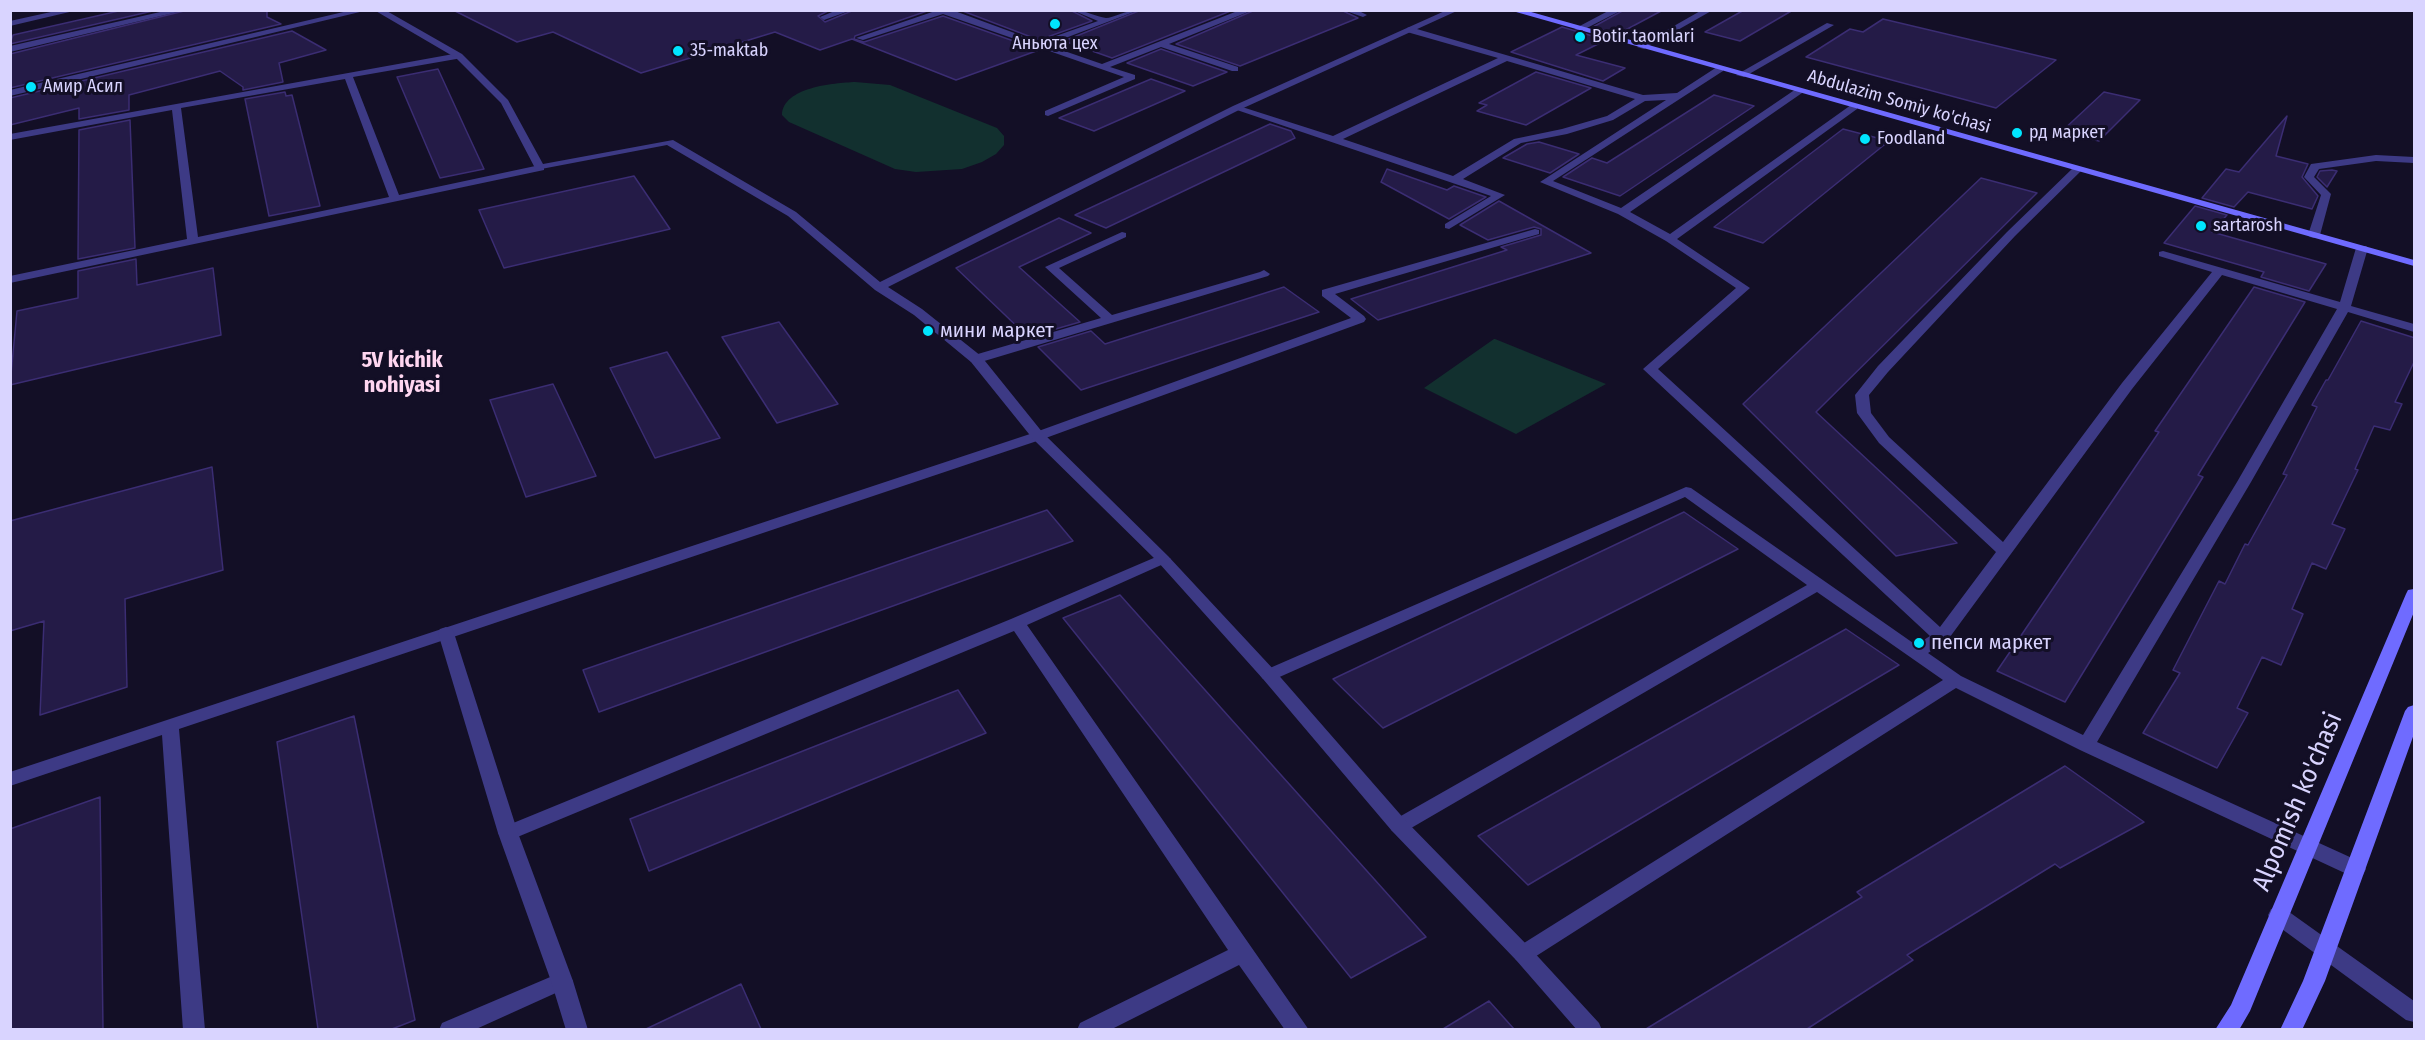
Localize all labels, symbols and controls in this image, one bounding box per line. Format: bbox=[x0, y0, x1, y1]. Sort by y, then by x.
marker: Аньюта цех bbox=[1048, 17, 1062, 31]
place label: Botir taomlari bbox=[1592, 26, 1694, 48]
marker: Botir taomlari bbox=[1573, 30, 1587, 44]
place label: Аньюта цех bbox=[1012, 33, 1098, 55]
place label: 35-maktab bbox=[690, 40, 768, 62]
marker: 35-maktab bbox=[671, 44, 685, 58]
street label: Abdulazim Somiy ko'chasi bbox=[1805, 66, 1993, 138]
place label: Амир Асил bbox=[43, 76, 123, 98]
marker: Амир Асил bbox=[24, 80, 38, 94]
place label: рд маркет bbox=[2029, 122, 2105, 144]
marker: рд маркет bbox=[2010, 126, 2024, 140]
place label: Foodland bbox=[1877, 128, 1945, 150]
marker: Foodland bbox=[1858, 132, 1872, 146]
place label: sartarosh bbox=[2213, 215, 2283, 237]
marker: sartarosh bbox=[2194, 219, 2208, 233]
place label: мини маркет bbox=[940, 318, 1054, 344]
marker: мини маркет bbox=[921, 324, 935, 338]
district label: 5V kichik nohiyasi bbox=[361, 348, 443, 400]
place label: пепси маркет bbox=[1931, 630, 2051, 656]
marker: пепси маркет bbox=[1912, 636, 1926, 650]
street label: Alpomish ko'chasi bbox=[2246, 708, 2350, 896]

